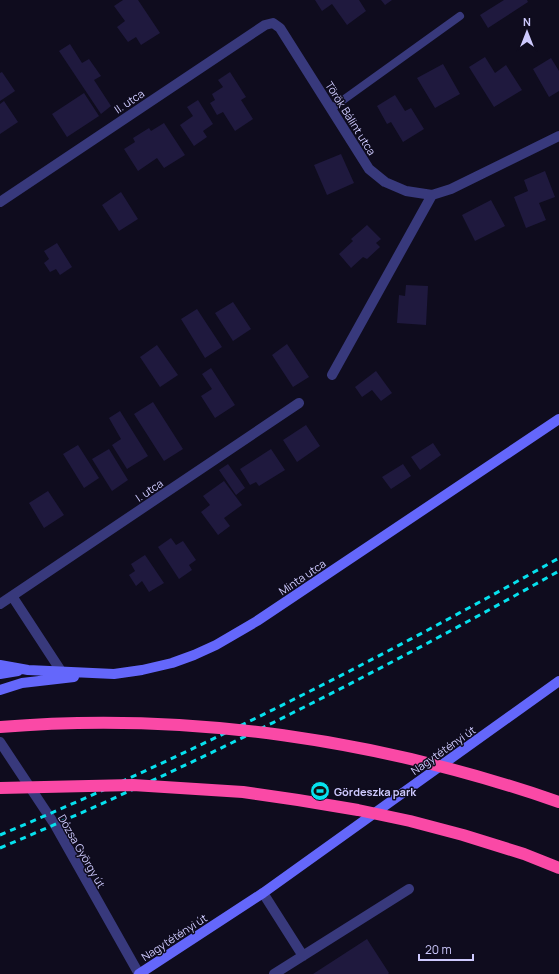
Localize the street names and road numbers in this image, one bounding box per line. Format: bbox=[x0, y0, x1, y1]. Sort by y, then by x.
street label: Török Bálint utca bbox=[322, 78, 380, 158]
street label: II. utca bbox=[111, 86, 147, 116]
street label: I. utca bbox=[132, 475, 166, 505]
street label: Minta utca bbox=[275, 556, 329, 598]
street label: Nagytétényi út bbox=[408, 722, 478, 778]
street label: Dózsa György út bbox=[55, 811, 109, 891]
street label: Nagytétényi út bbox=[138, 910, 210, 964]

